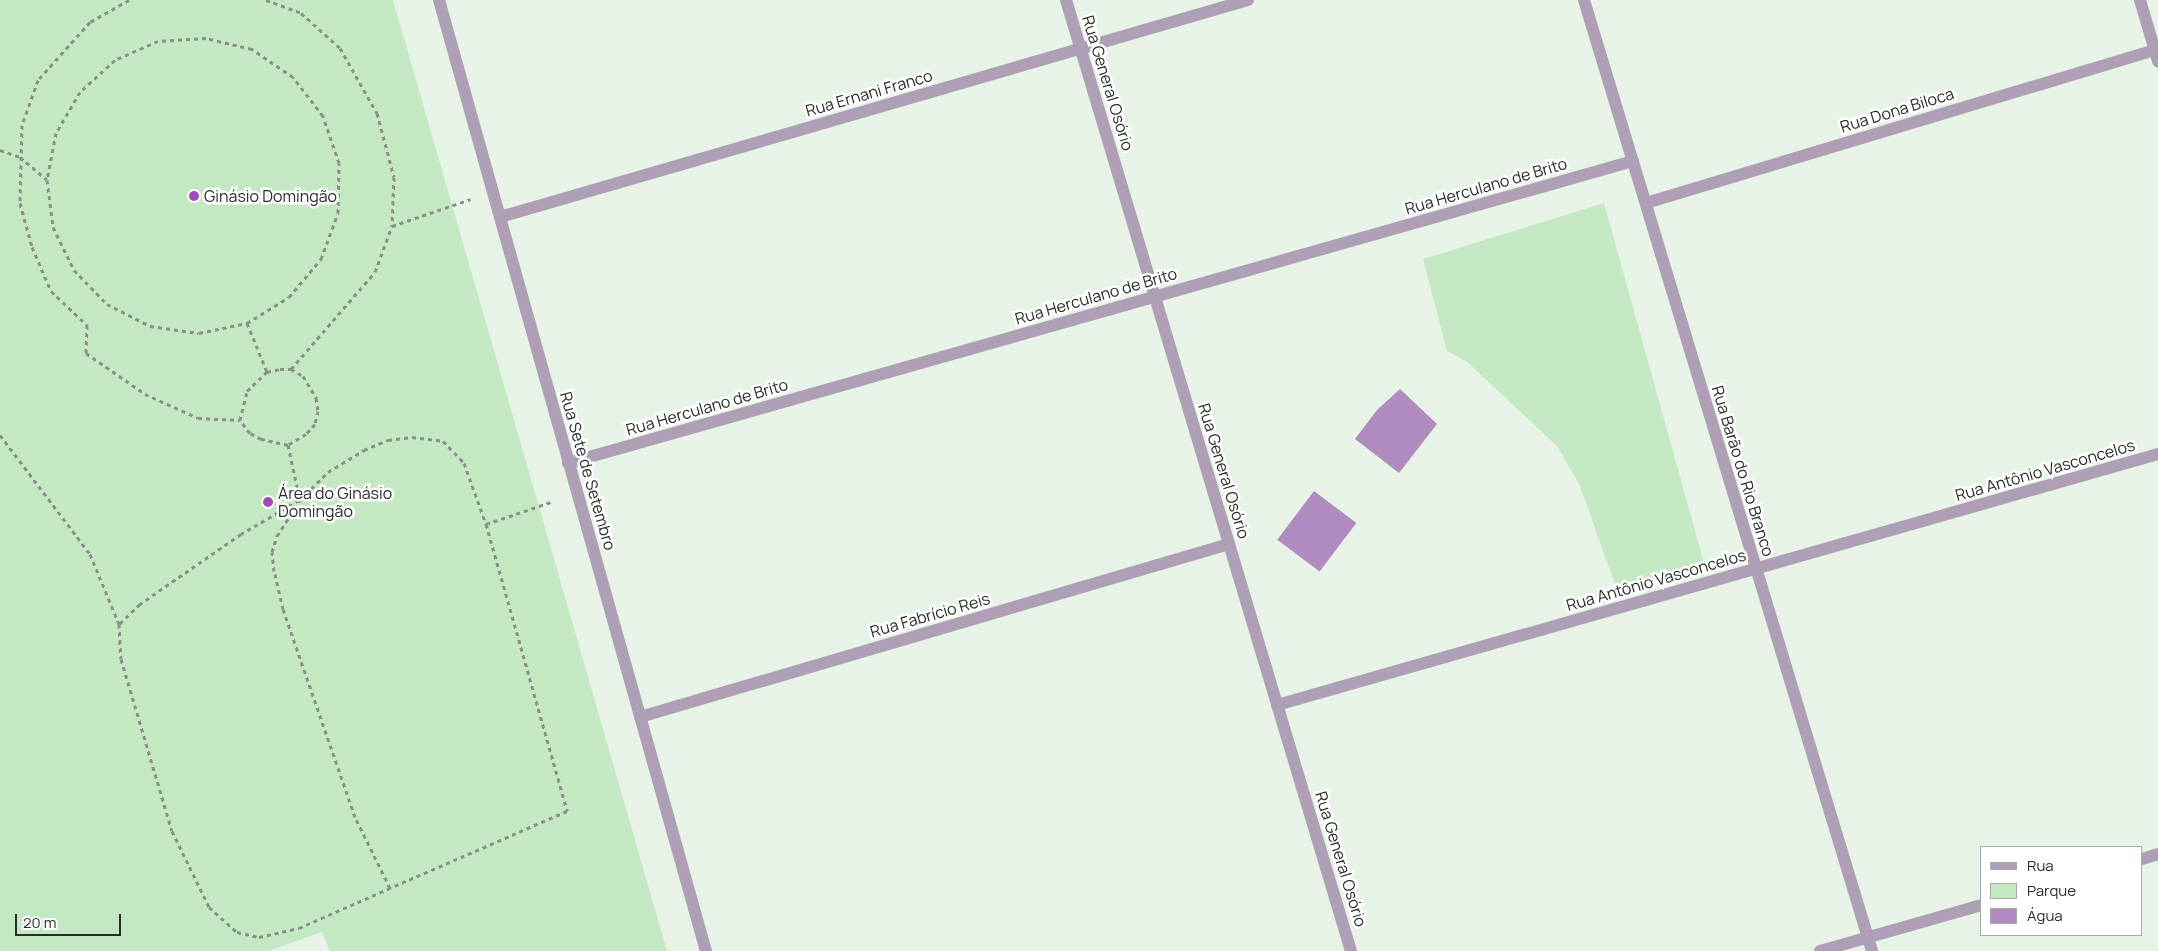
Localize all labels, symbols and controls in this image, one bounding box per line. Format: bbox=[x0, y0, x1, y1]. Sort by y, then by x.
street label: Rua General Osório bbox=[1078, 13, 1138, 153]
street label: Rua Ernani Franco bbox=[803, 66, 935, 120]
street label: Rua Dona Biloca bbox=[1838, 84, 1956, 136]
street label: Rua Herculano de Brito bbox=[1403, 154, 1569, 218]
place label: Ginásio Domingão bbox=[204, 186, 337, 206]
marker: Ginásio Domingão bbox=[188, 190, 200, 202]
street label: Rua Herculano de Brito bbox=[1013, 264, 1179, 328]
street label: Rua Herculano de Brito bbox=[624, 375, 790, 439]
street label: Rua Barão do Rio Branco bbox=[1708, 383, 1778, 559]
street label: Rua Sete de Setembro bbox=[556, 389, 620, 553]
street label: Rua General Osório bbox=[1194, 401, 1254, 541]
street label: Rua Antônio Vasconcelos bbox=[1953, 435, 2137, 505]
place label: Área do Ginásio Domingão bbox=[278, 483, 392, 521]
marker: Área do Ginásio Domingão bbox=[262, 496, 274, 508]
street label: Rua Antônio Vasconcelos bbox=[1564, 545, 1748, 615]
street label: Rua Fabrício Reis bbox=[868, 589, 992, 641]
street label: Rua General Osório bbox=[1311, 789, 1371, 929]
legend bbox=[1980, 846, 2143, 936]
text: Rua bbox=[2027, 855, 2054, 876]
text: Parque bbox=[2027, 880, 2076, 901]
scale bar bbox=[18, 904, 124, 936]
text: Água bbox=[2027, 905, 2063, 926]
text: 20 m bbox=[23, 912, 56, 933]

